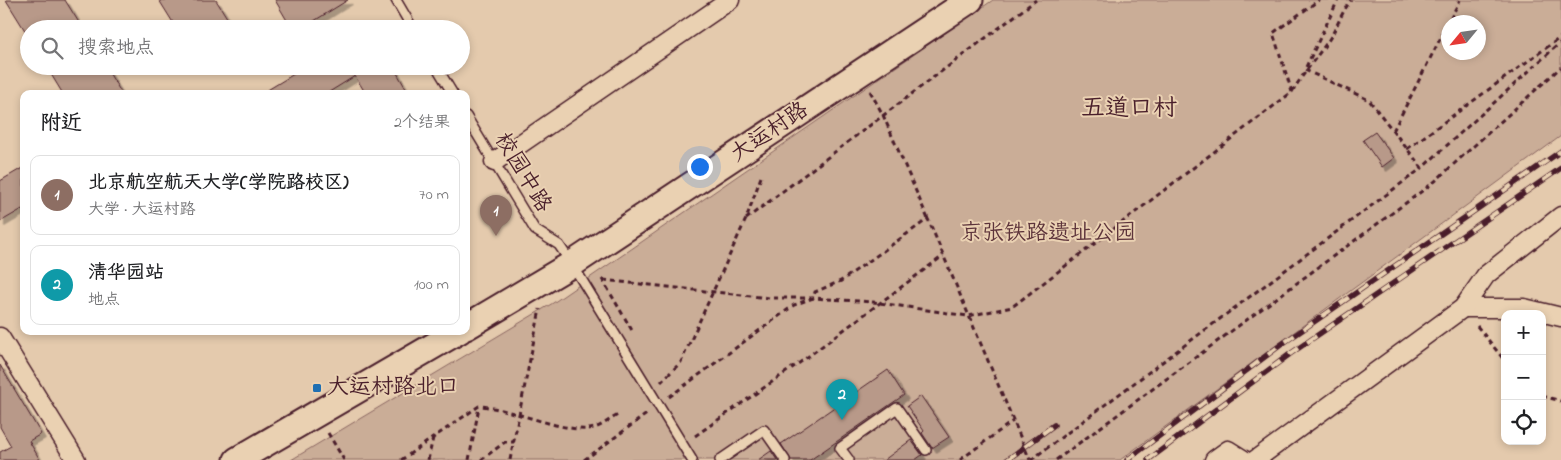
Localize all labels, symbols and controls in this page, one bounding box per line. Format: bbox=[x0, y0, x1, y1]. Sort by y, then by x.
north arrow bbox=[1441, 15, 1486, 60]
search box bbox=[20, 20, 470, 75]
icon: search bbox=[38, 34, 66, 62]
text: 搜索地点 bbox=[78, 35, 154, 62]
district label: 五道口村 bbox=[1081, 92, 1177, 127]
street label: 大运村路 bbox=[725, 95, 815, 171]
text: 附近 bbox=[40, 109, 82, 139]
text: 2个结果 bbox=[394, 111, 450, 135]
street label: 校园中路 bbox=[486, 127, 558, 219]
your location bbox=[687, 154, 713, 180]
text: 北京航空航天大学(学院路校区) bbox=[88, 170, 349, 197]
text: 1 bbox=[54, 183, 60, 207]
text: 70 m bbox=[419, 183, 449, 207]
pin: 1 bbox=[480, 195, 512, 236]
text: 大学 · 大运村路 bbox=[88, 198, 195, 222]
park label: 京张铁路遗址公园 bbox=[960, 218, 1136, 250]
text: 清华园站 bbox=[88, 260, 164, 287]
text: 2 bbox=[53, 273, 61, 297]
text: 100 m bbox=[414, 273, 449, 297]
text: 地点 bbox=[88, 288, 120, 312]
map controls bbox=[1501, 310, 1546, 445]
button: + bbox=[1501, 310, 1546, 355]
button: − bbox=[1501, 355, 1546, 400]
place label: 大运村路北口 bbox=[327, 372, 459, 404]
pin: 2 bbox=[826, 379, 858, 420]
marker: 大运村路北口 bbox=[311, 382, 323, 394]
button: locate bbox=[1501, 400, 1546, 445]

